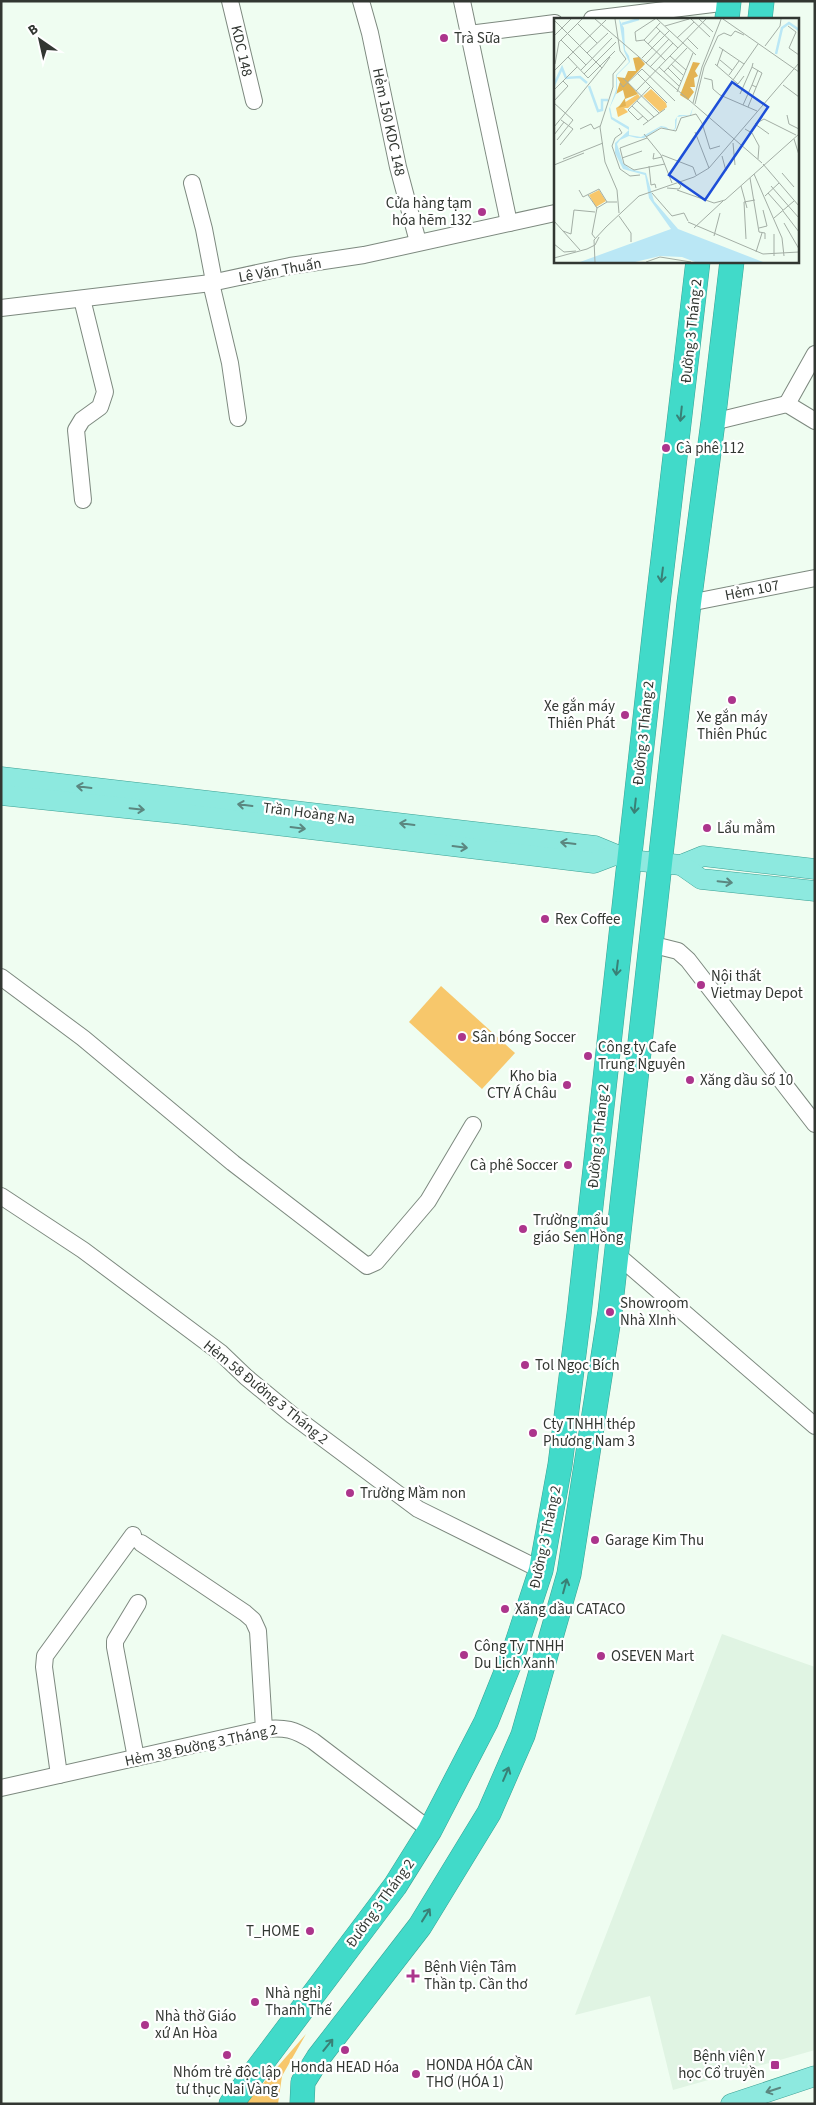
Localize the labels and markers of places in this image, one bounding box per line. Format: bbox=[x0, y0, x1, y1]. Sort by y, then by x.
place label: Trà Sữa bbox=[454, 28, 500, 49]
marker: Trà Sữa bbox=[438, 32, 450, 44]
place label: Cửa hàng tạm hóa hẽm 132 bbox=[386, 193, 472, 231]
marker: Cửa hàng tạm hóa hẽm 132 bbox=[476, 206, 488, 218]
place label: Cà phê 112 bbox=[676, 438, 744, 459]
marker: Cà phê 112 bbox=[660, 442, 672, 454]
marker: Xe gắn máy Thiên Phúc bbox=[726, 694, 738, 706]
place label: Xe gắn máy Thiên Phát bbox=[544, 696, 615, 734]
place label: Xe gắn máy Thiên Phúc bbox=[696, 707, 768, 745]
marker: Xe gắn máy Thiên Phát bbox=[619, 709, 631, 721]
place label: Lẩu mẳm bbox=[717, 818, 775, 839]
marker: Lẩu mẳm bbox=[701, 822, 713, 834]
place label: Rex Coffee bbox=[555, 909, 620, 930]
marker: Rex Coffee bbox=[539, 913, 551, 925]
place label: Nội thất Vietmay Depot bbox=[711, 966, 803, 1004]
marker: Nội thất Vietmay Depot bbox=[695, 979, 707, 991]
place label: Sân bóng Soccer bbox=[472, 1027, 577, 1048]
marker: Sân bóng Soccer bbox=[456, 1031, 468, 1043]
place label: Công ty Cafe Trung Nguyên bbox=[598, 1037, 686, 1075]
marker: Công ty Cafe Trung Nguyên bbox=[582, 1050, 594, 1062]
place label: Kho bia CTY Á Châu bbox=[487, 1066, 557, 1104]
place label: Xăng dầu số 10 bbox=[700, 1070, 793, 1091]
marker: Xăng dầu số 10 bbox=[684, 1074, 696, 1086]
marker: Kho bia CTY Á Châu bbox=[561, 1079, 573, 1091]
place label: Cà phê Soccer bbox=[470, 1155, 559, 1176]
marker: Cà phê Soccer bbox=[562, 1159, 574, 1171]
place label: Trường mẩu giáo Sen Hồng bbox=[533, 1210, 624, 1248]
marker: Trường mẩu giáo Sen Hồng bbox=[517, 1223, 529, 1235]
place label: Showroom Nhà XInh bbox=[620, 1293, 689, 1331]
marker: Showroom Nhà XInh bbox=[604, 1306, 616, 1318]
place label: Tol Ngọc Bích bbox=[535, 1355, 620, 1376]
marker: Tol Ngọc Bích bbox=[519, 1359, 531, 1371]
place label: Cty TNHH thép Phương Nam 3 bbox=[543, 1414, 636, 1452]
marker: Cty TNHH thép Phương Nam 3 bbox=[527, 1427, 539, 1439]
place label: Trường Mầm non bbox=[360, 1483, 466, 1504]
marker: Trường Mầm non bbox=[344, 1487, 356, 1499]
place label: Garage Kim Thu bbox=[605, 1530, 704, 1551]
marker: Garage Kim Thu bbox=[589, 1534, 601, 1546]
place label: Xăng dầu CATACO bbox=[515, 1599, 625, 1620]
marker: Xăng dầu CATACO bbox=[499, 1603, 511, 1615]
place label: Công Ty TNHH Du Lịch Xanh bbox=[474, 1636, 564, 1674]
place label: OSEVEN Mart bbox=[611, 1646, 694, 1667]
marker: Công Ty TNHH Du Lịch Xanh bbox=[458, 1649, 470, 1661]
marker: OSEVEN Mart bbox=[595, 1650, 607, 1662]
place label: T_HOME bbox=[246, 1921, 300, 1942]
marker: T_HOME bbox=[304, 1925, 316, 1937]
place label: Bệnh Viện Tâm Thần tp. Cần thơ bbox=[424, 1957, 528, 1995]
marker: Bệnh Viện Tâm Thần tp. Cần thơ bbox=[406, 1969, 420, 1983]
place label: Nhà nghỉ Thanh Thế bbox=[265, 1983, 332, 2021]
marker: Nhà nghỉ Thanh Thế bbox=[249, 1996, 261, 2008]
place label: Nhà thờ Giáo xứ An Hòa bbox=[155, 2006, 236, 2044]
marker: Nhà thờ Giáo xứ An Hòa bbox=[139, 2019, 151, 2031]
marker: Honda HEAD Hóa bbox=[339, 2044, 351, 2056]
place label: Bệnh viện Y học Cổ truyền bbox=[678, 2046, 766, 2084]
marker: Nhóm trẻ độc lập tư thục Nai Vàng bbox=[221, 2049, 233, 2061]
place label: HONDA HÓA CẦN THƠ (HÓA 1) bbox=[426, 2055, 533, 2093]
place label: Honda HEAD Hóa bbox=[291, 2057, 399, 2078]
marker: Bệnh viện Y học Cổ truyền bbox=[769, 2059, 781, 2071]
place label: Nhóm trẻ độc lập tư thục Nai Vàng bbox=[173, 2062, 281, 2100]
marker: HONDA HÓA CẦN THƠ (HÓA 1) bbox=[410, 2068, 422, 2080]

